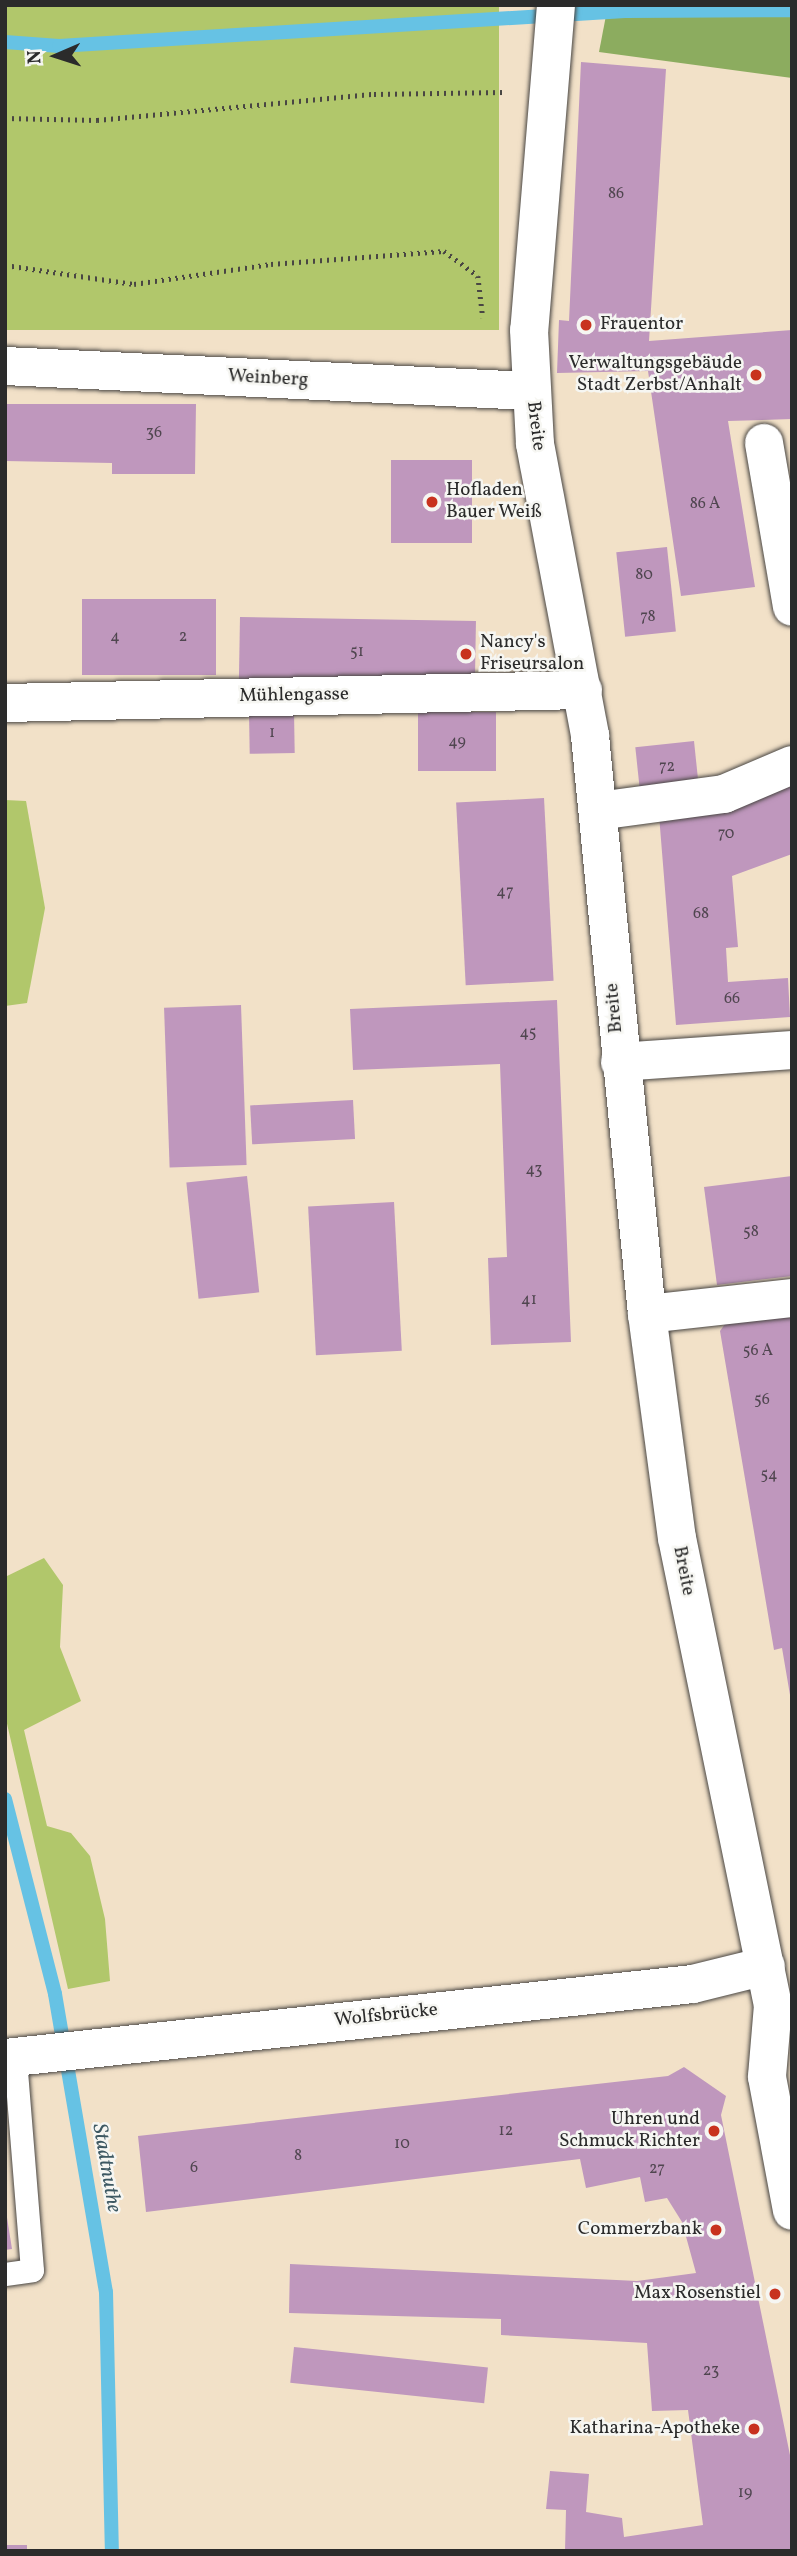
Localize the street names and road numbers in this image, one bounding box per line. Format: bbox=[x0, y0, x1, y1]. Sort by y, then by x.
street label: Weinberg bbox=[227, 366, 309, 392]
street label: Breite bbox=[521, 400, 549, 452]
street label: Mühlengasse bbox=[239, 684, 349, 708]
street label: Breite bbox=[601, 982, 629, 1034]
street label: Breite bbox=[667, 1544, 699, 1598]
street label: Wolfsbrücke bbox=[333, 1999, 439, 2033]

